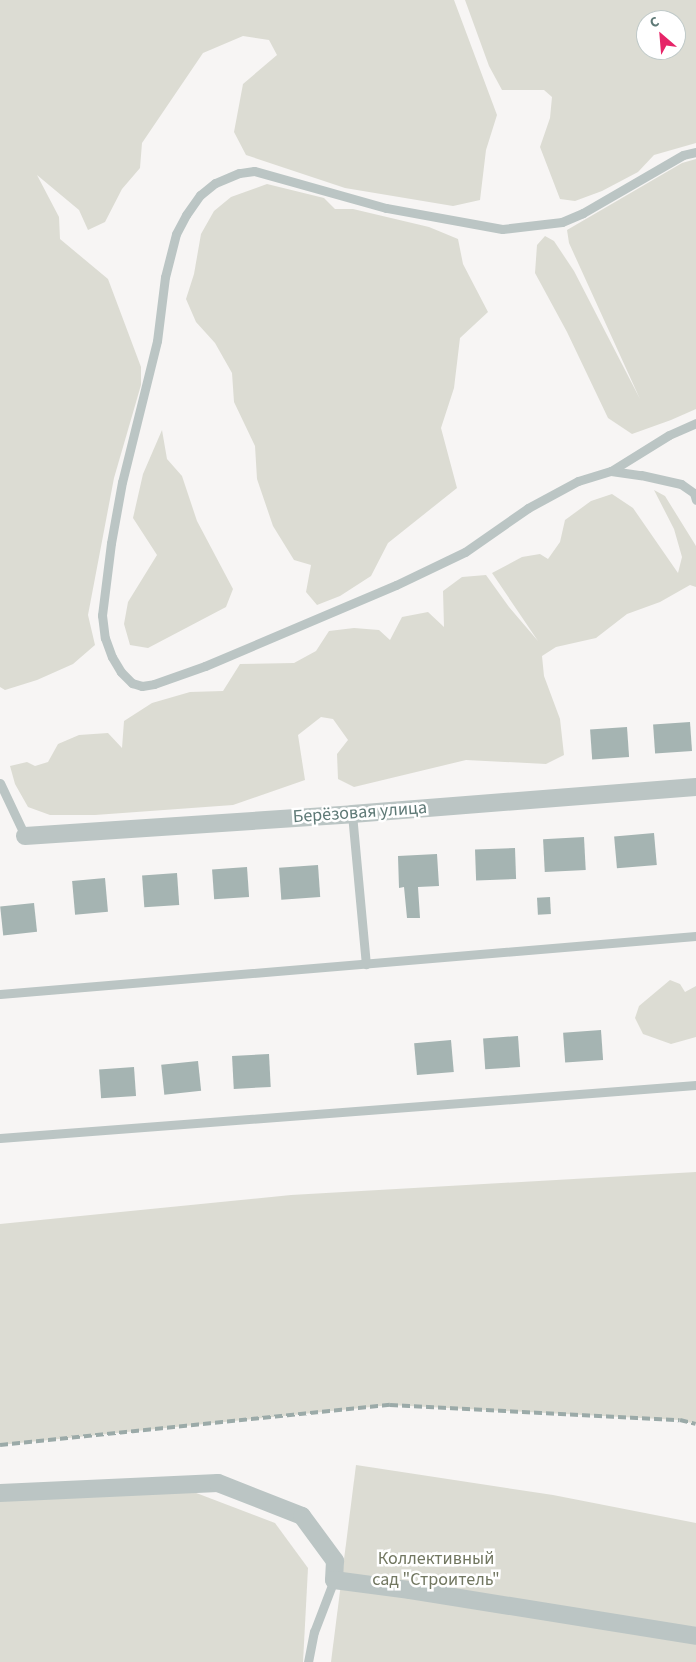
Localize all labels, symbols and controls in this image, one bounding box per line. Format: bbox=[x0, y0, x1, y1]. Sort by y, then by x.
north arrow bbox=[636, 10, 686, 60]
text: С bbox=[646, 12, 663, 33]
street label: Берёзовая улица bbox=[292, 798, 428, 828]
park label: Коллективный сад "Строитель" bbox=[372, 1549, 500, 1592]

